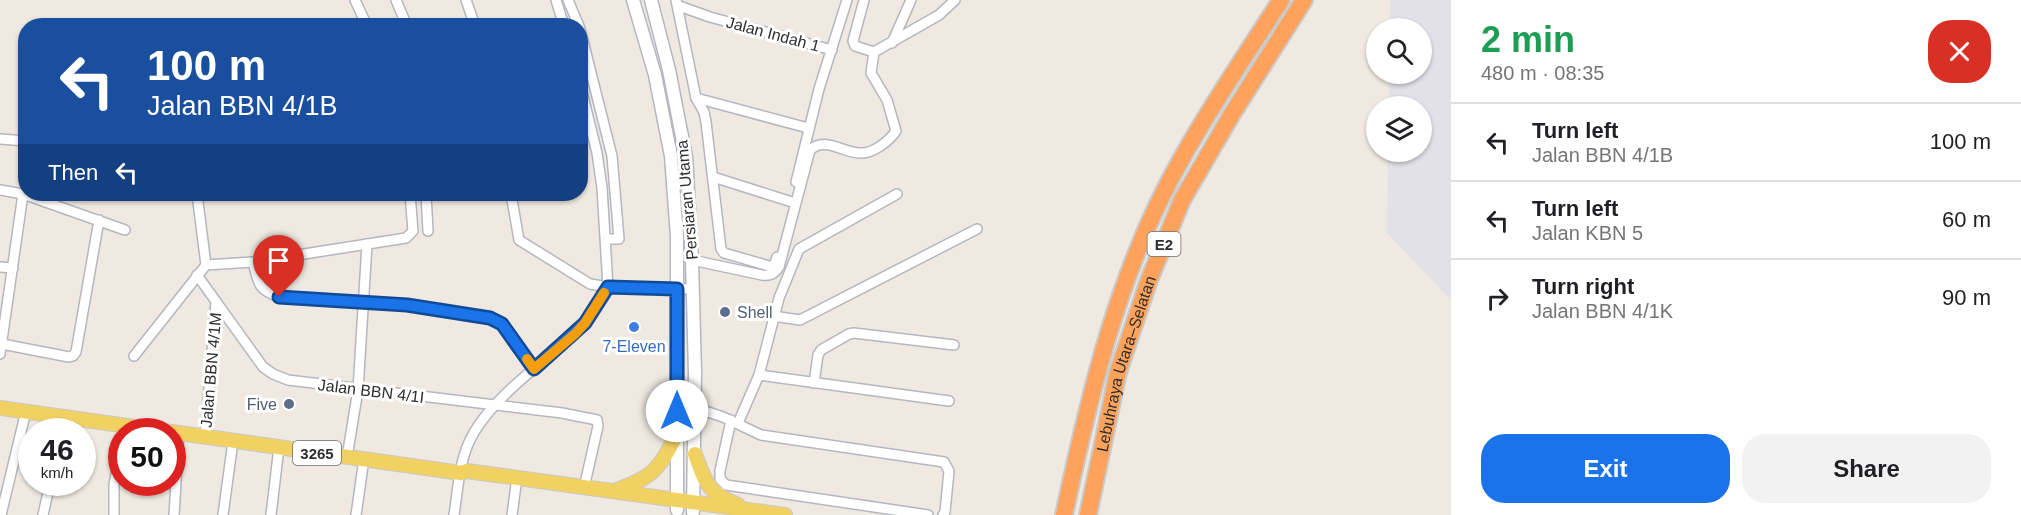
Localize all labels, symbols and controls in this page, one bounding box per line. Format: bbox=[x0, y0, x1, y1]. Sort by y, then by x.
street label: Jalan Indah 1 bbox=[724, 13, 822, 55]
map controls bbox=[1366, 18, 1432, 162]
button: search bbox=[1366, 18, 1432, 84]
text: 2 min bbox=[1481, 19, 1575, 60]
button: close bbox=[1928, 20, 1991, 83]
icon: left bbox=[48, 42, 126, 120]
text: 100 m bbox=[147, 42, 266, 89]
text: 480 m · 08:35 bbox=[1481, 62, 1604, 84]
text: Jalan BBN 4/1B bbox=[147, 91, 338, 121]
button: layers bbox=[1366, 96, 1432, 162]
text: Turn left bbox=[1532, 118, 1618, 143]
icon: left bbox=[1481, 126, 1514, 159]
text: 100 m bbox=[1930, 129, 1991, 154]
street label: Persiaran Utama bbox=[673, 139, 701, 261]
text: Jalan BBN 4/1B bbox=[1532, 144, 1673, 166]
icon: left bbox=[110, 156, 143, 189]
text: Then bbox=[48, 160, 98, 185]
text: Turn left bbox=[1532, 196, 1618, 221]
icon: left bbox=[1481, 204, 1514, 237]
text: 60 m bbox=[1942, 207, 1991, 232]
text: Jalan KBN 5 bbox=[1532, 222, 1643, 244]
road number: E2 bbox=[1148, 232, 1180, 256]
pin bbox=[253, 235, 304, 297]
icon: arrive bbox=[262, 244, 295, 277]
street label: Lebuhraya Utara–Selatan bbox=[1093, 273, 1158, 453]
text: Turn right bbox=[1532, 274, 1634, 299]
icon: right bbox=[1481, 282, 1514, 315]
text: 90 m bbox=[1942, 285, 1991, 310]
text: Jalan BBN 4/1K bbox=[1532, 300, 1673, 322]
place label: Shell bbox=[737, 304, 773, 321]
marker: Shell bbox=[718, 305, 732, 319]
street label: Jalan BBN 4/1M bbox=[197, 312, 225, 428]
marker: 7-Eleven bbox=[627, 320, 641, 334]
place label: 7-Eleven bbox=[602, 338, 666, 355]
street label: Jalan BBN 4/1I bbox=[317, 376, 425, 406]
position arrow bbox=[645, 379, 709, 443]
place label: Five bbox=[247, 396, 277, 413]
marker: Five bbox=[282, 397, 296, 411]
speed limit sign: 50 bbox=[108, 418, 186, 496]
text: 46 bbox=[40, 433, 74, 466]
button: Exit bbox=[1481, 434, 1730, 503]
button: Share bbox=[1742, 434, 1991, 503]
road number: 3265 bbox=[293, 441, 341, 465]
text: km/h bbox=[41, 464, 73, 481]

